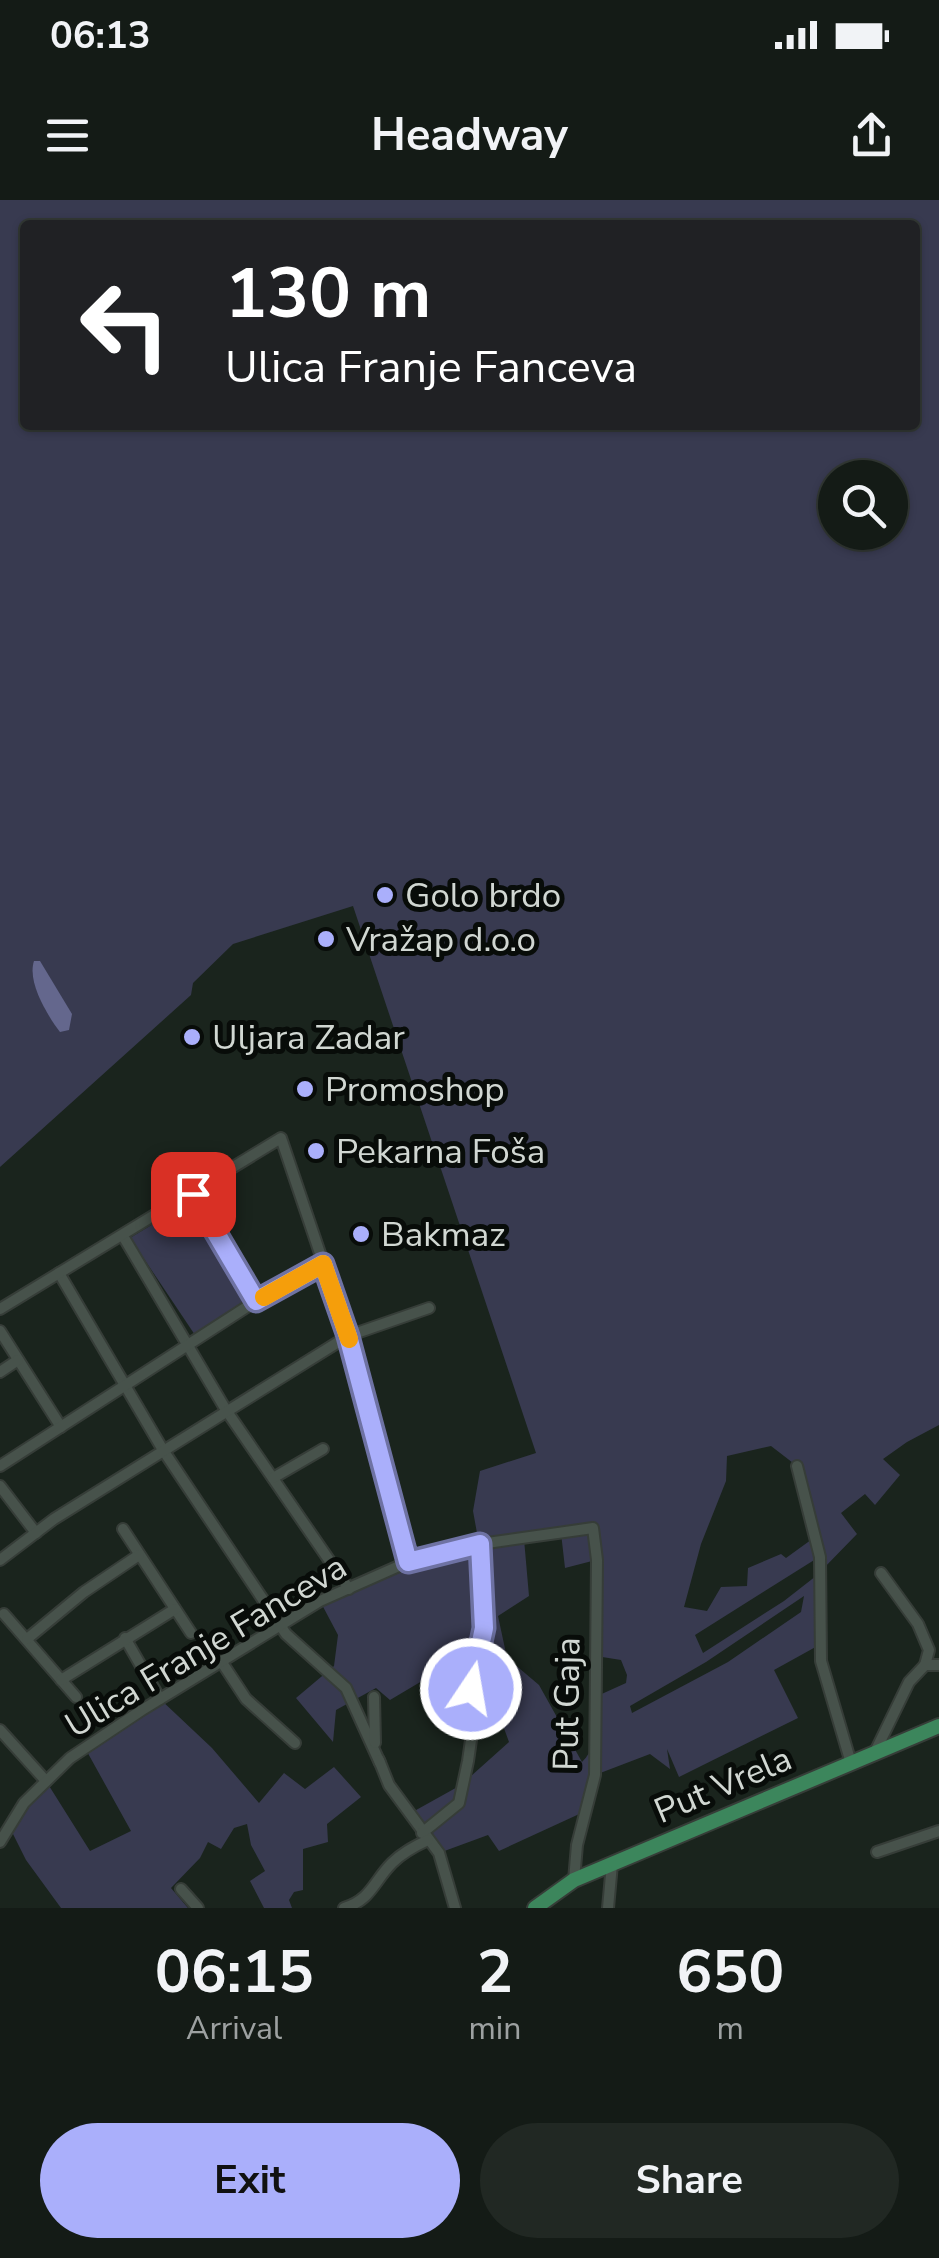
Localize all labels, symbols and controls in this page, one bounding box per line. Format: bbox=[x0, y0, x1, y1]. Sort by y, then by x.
text: 06:13 bbox=[50, 10, 151, 61]
text: Headway bbox=[371, 105, 568, 166]
icon: menu bbox=[40, 108, 95, 163]
icon: share bbox=[844, 108, 899, 163]
text: 130 m bbox=[225, 246, 431, 342]
icon: left bbox=[60, 260, 190, 390]
text: Ulica Franje Fanceva bbox=[225, 337, 637, 398]
map controls bbox=[818, 460, 908, 550]
button: search bbox=[818, 460, 908, 550]
place label: Golo brdo bbox=[405, 872, 561, 919]
marker: Golo brdo bbox=[374, 884, 396, 906]
place label: Vražap d.o.o bbox=[345, 916, 536, 963]
marker: Vražap d.o.o bbox=[315, 928, 337, 950]
place label: Uljara Zadar bbox=[212, 1014, 405, 1061]
marker: Uljara Zadar bbox=[181, 1026, 203, 1048]
place label: Promoshop bbox=[325, 1066, 505, 1113]
marker: Promoshop bbox=[294, 1078, 316, 1100]
place label: Pekarna Foša bbox=[336, 1128, 545, 1175]
marker: Pekarna Foša bbox=[305, 1140, 327, 1162]
pin bbox=[151, 1152, 236, 1237]
icon: arrive bbox=[166, 1167, 221, 1222]
place label: Bakmaz bbox=[381, 1211, 505, 1258]
marker: Bakmaz bbox=[350, 1223, 372, 1245]
street label: Ulica Franje Fanceva bbox=[57, 1543, 355, 1749]
position arrow bbox=[419, 1637, 523, 1741]
street label: Put Gaja bbox=[542, 1637, 592, 1771]
street label: Put Vrela bbox=[647, 1735, 799, 1835]
text: 06:15 bbox=[155, 1931, 314, 2013]
text: 2 bbox=[477, 1931, 513, 2013]
text: 650 bbox=[676, 1931, 784, 2013]
text: Arrival bbox=[186, 2007, 282, 2050]
text: min bbox=[468, 2007, 521, 2050]
text: m bbox=[716, 2007, 744, 2050]
button: Exit bbox=[40, 2123, 460, 2238]
button: Share bbox=[480, 2123, 899, 2238]

